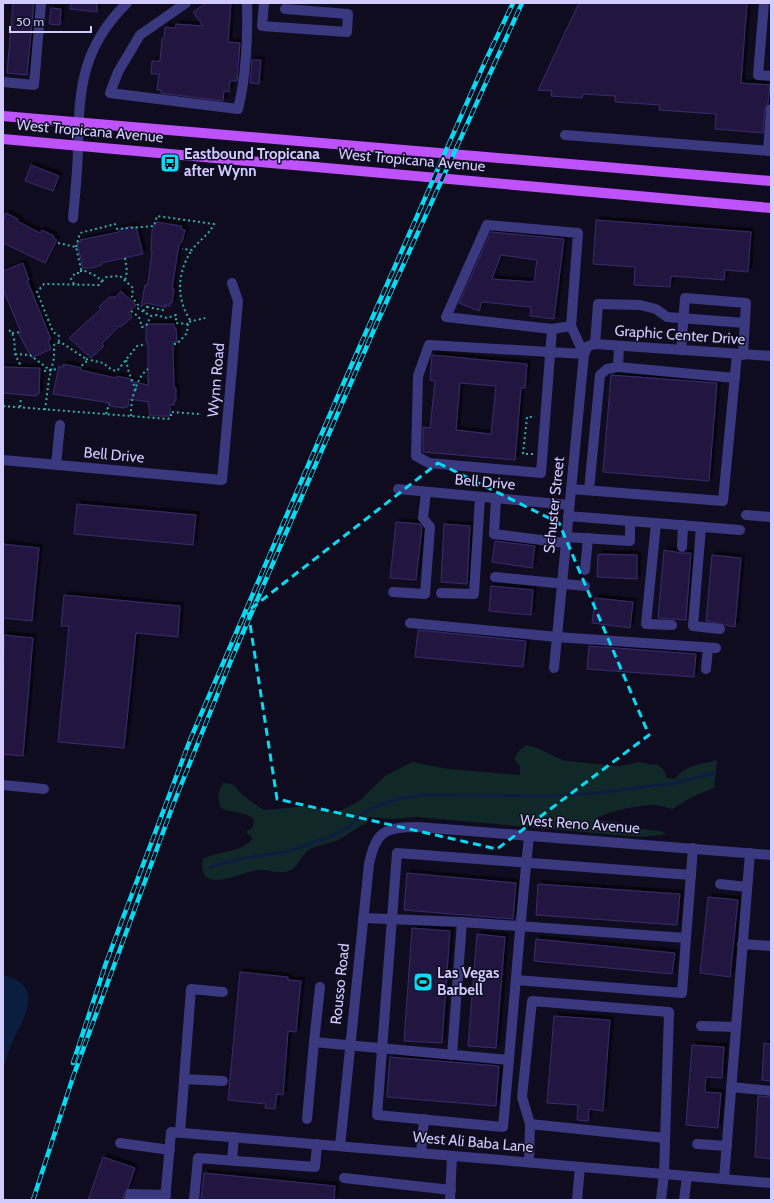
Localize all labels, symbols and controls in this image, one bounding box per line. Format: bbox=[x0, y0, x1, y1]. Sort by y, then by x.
scale bar bbox=[10, 8, 91, 34]
text: 50 m bbox=[16, 14, 44, 29]
street label: West Tropicana Avenue bbox=[16, 116, 165, 146]
place label: Eastbound Tropicana after Wynn bbox=[184, 145, 320, 180]
street label: West Tropicana Avenue bbox=[338, 145, 487, 175]
bus stop icon: Eastbound Tropicana after Wynn bbox=[159, 152, 181, 174]
street label: Graphic Center Drive bbox=[614, 321, 746, 349]
street label: Wynn Road bbox=[204, 342, 228, 418]
street label: Bell Drive bbox=[83, 443, 145, 467]
street label: Schuster Street bbox=[540, 456, 568, 554]
street label: Bell Drive bbox=[454, 470, 516, 494]
street label: West Reno Avenue bbox=[520, 811, 641, 837]
street label: Rousso Road bbox=[327, 943, 353, 1025]
place label: Las Vegas Barbell bbox=[437, 964, 499, 999]
sports icon: Las Vegas Barbell bbox=[412, 971, 434, 993]
street label: West Ali Baba Lane bbox=[412, 1128, 534, 1156]

